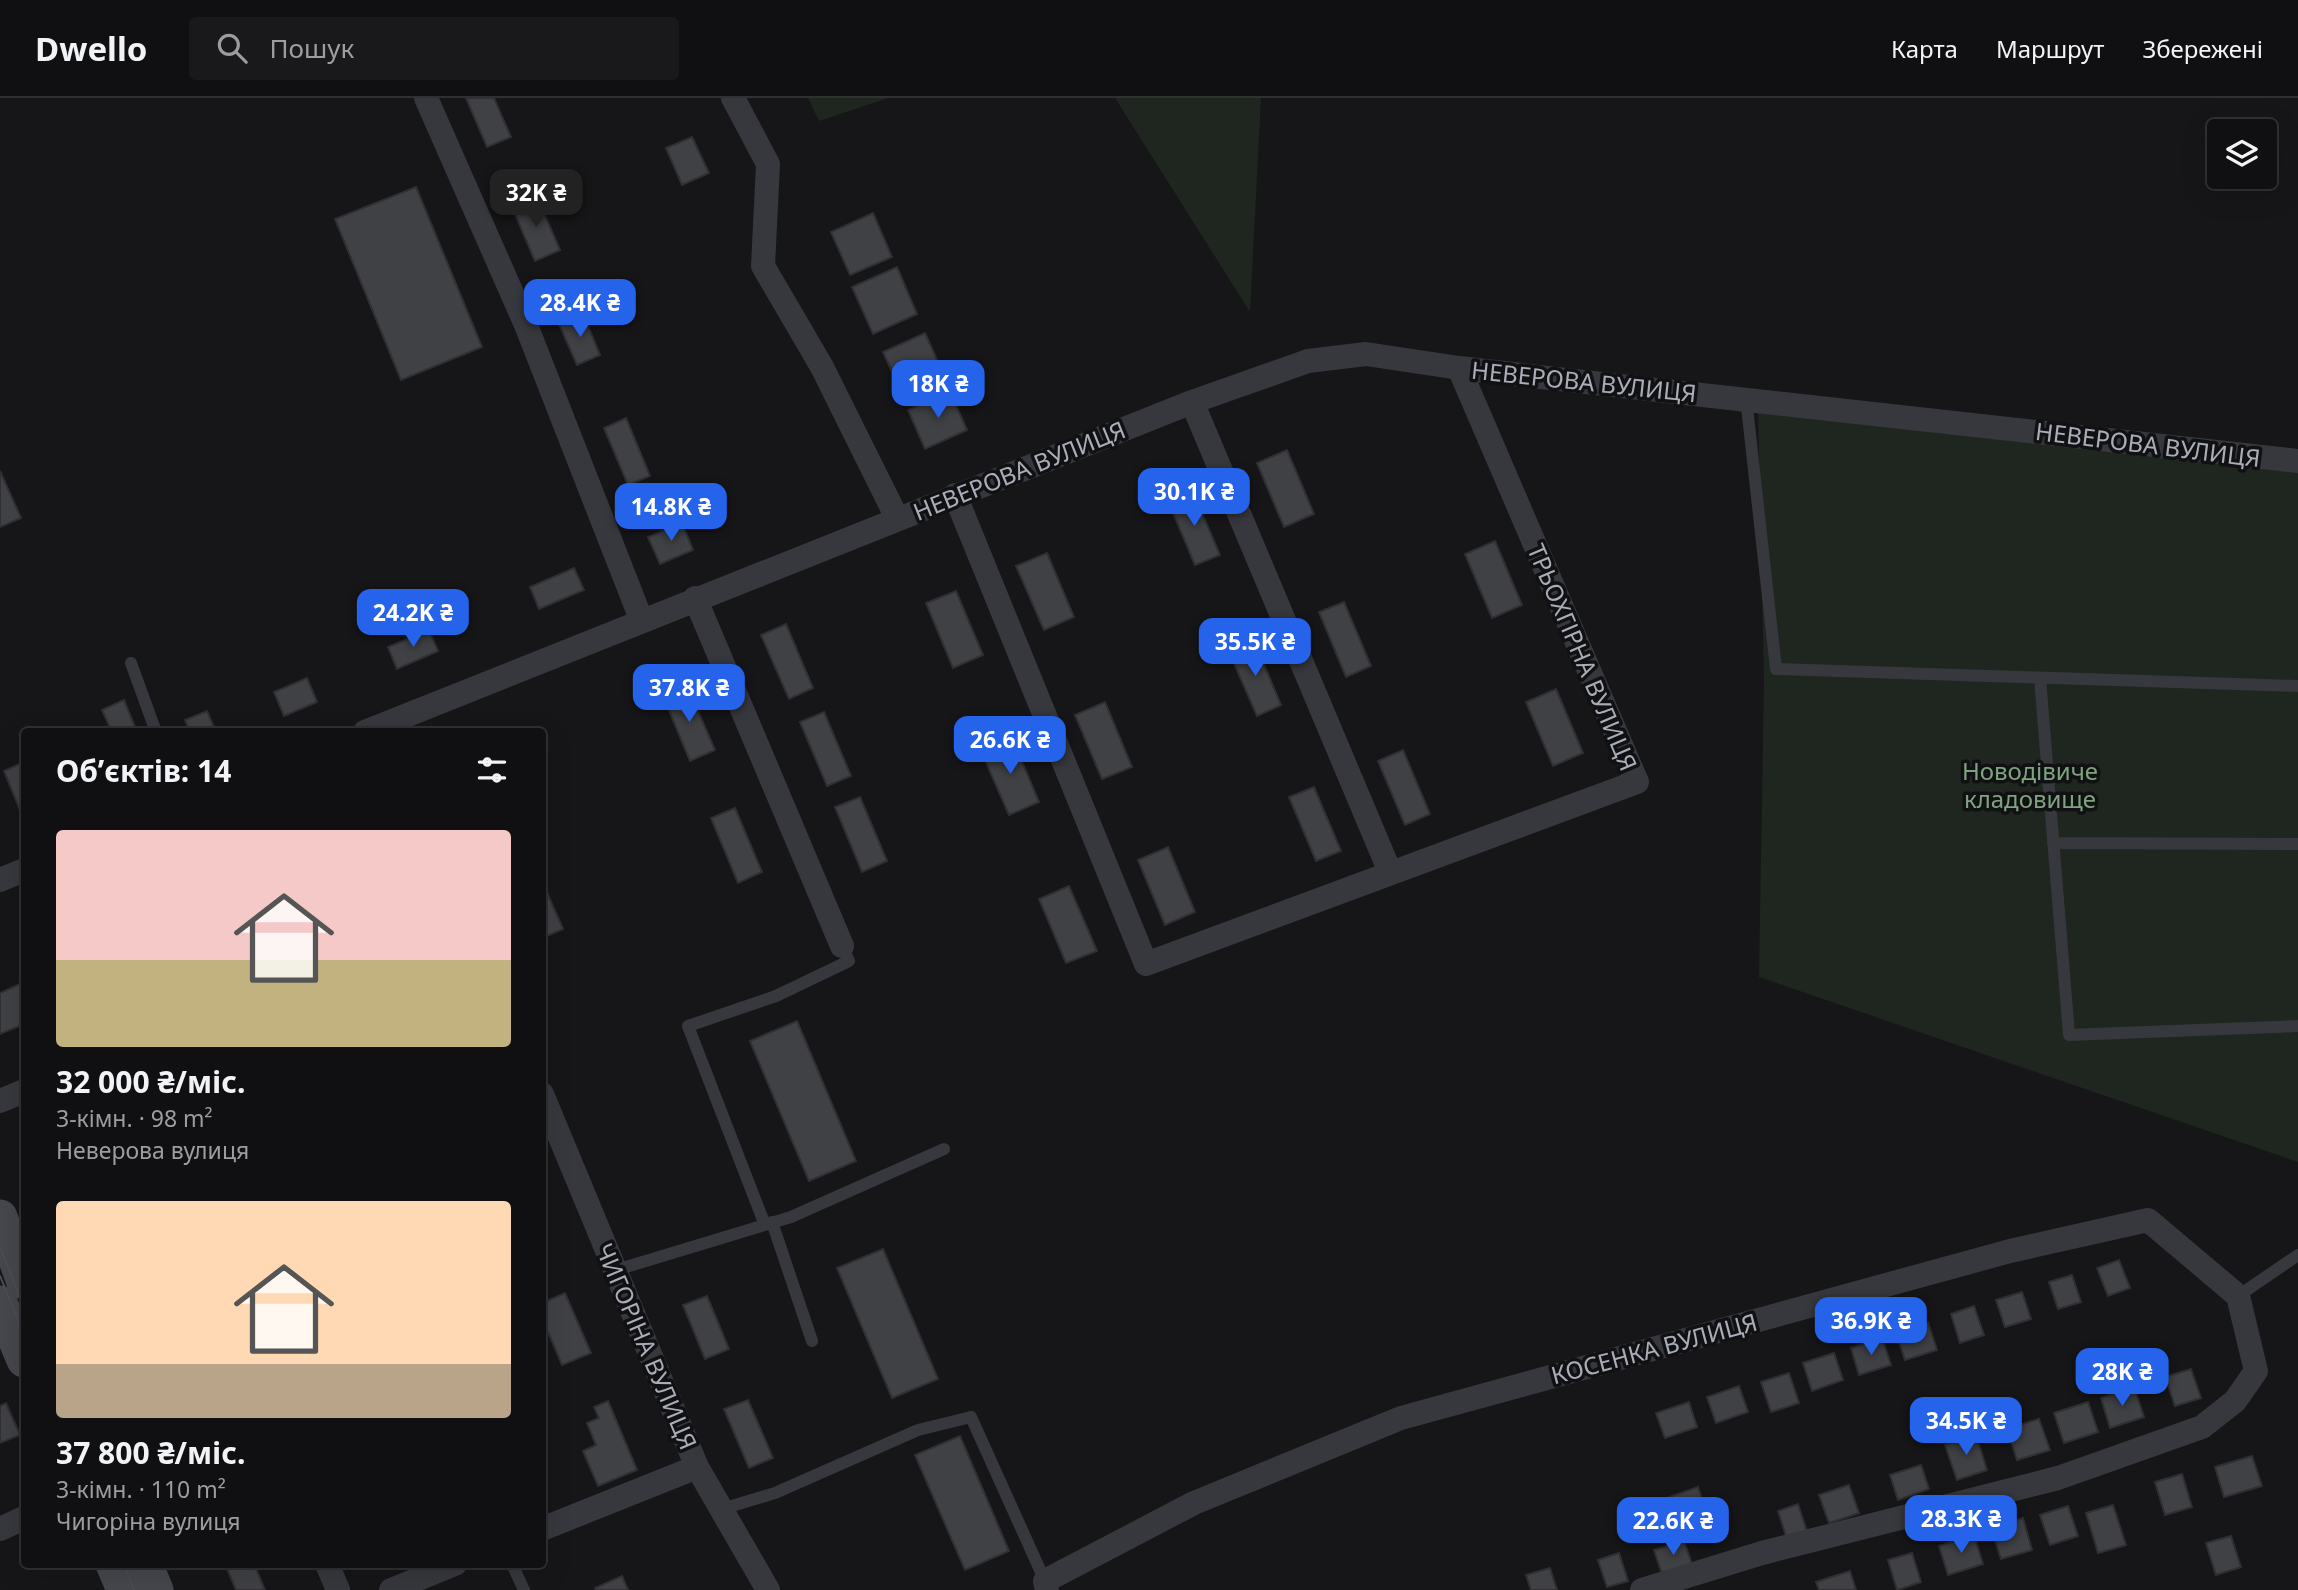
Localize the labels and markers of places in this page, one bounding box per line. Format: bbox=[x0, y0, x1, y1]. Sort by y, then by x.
pin: 32K ₴ bbox=[487, 170, 585, 229]
pin: 28.4K ₴ bbox=[515, 280, 645, 339]
pin: 18K ₴ bbox=[889, 360, 987, 420]
pin: 30.1K ₴ bbox=[1129, 468, 1259, 528]
pin: 14.8K ₴ bbox=[606, 484, 736, 543]
pin: 24.2K ₴ bbox=[348, 589, 478, 649]
pin: 35.5K ₴ bbox=[1190, 618, 1320, 678]
pin: 37.8K ₴ bbox=[624, 664, 754, 724]
pin: 26.6K ₴ bbox=[945, 716, 1075, 776]
pin: 36.9K ₴ bbox=[1806, 1298, 1936, 1357]
pin: 28K ₴ bbox=[2073, 1348, 2171, 1408]
pin: 34.5K ₴ bbox=[1901, 1398, 2031, 1457]
pin: 28.3K ₴ bbox=[1896, 1496, 2026, 1555]
pin: 22.6K ₴ bbox=[1608, 1498, 1738, 1557]

